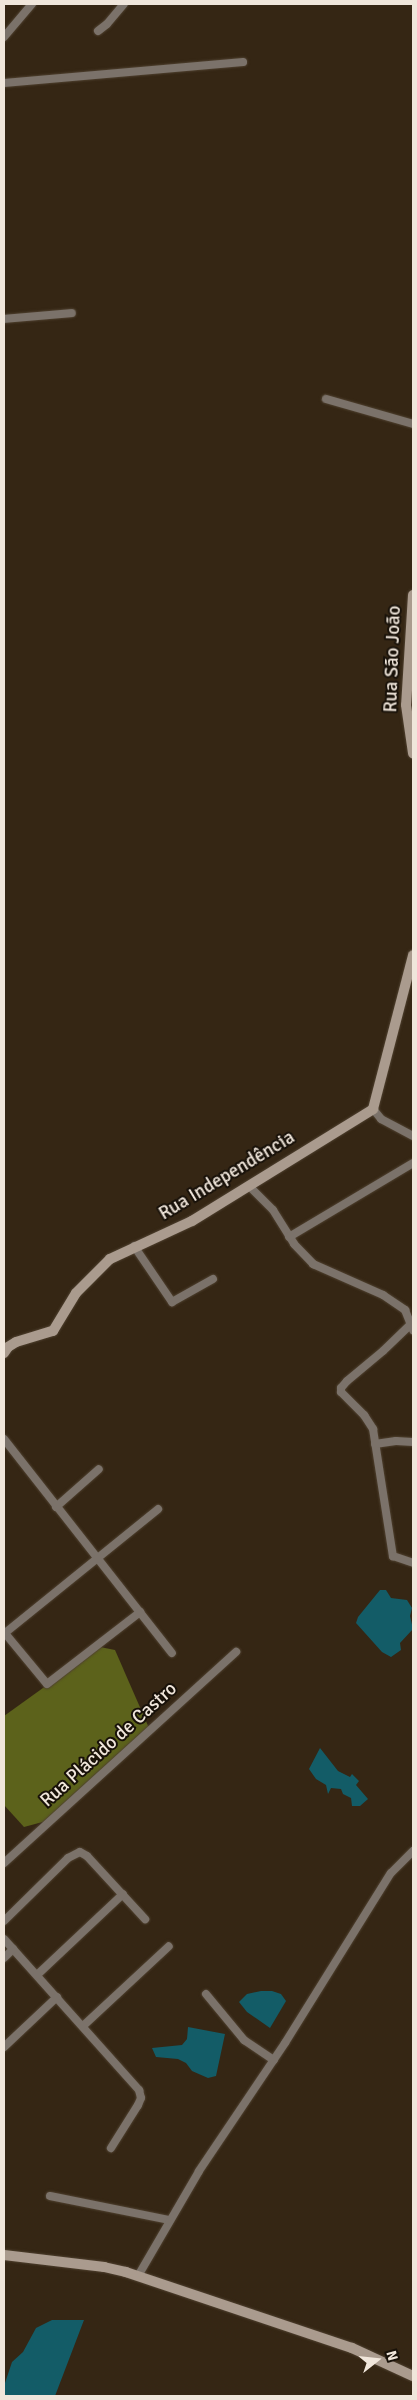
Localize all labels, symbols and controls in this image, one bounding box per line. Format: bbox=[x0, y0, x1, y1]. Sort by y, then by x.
street label: Rua São João bbox=[380, 605, 406, 713]
street label: Rua Independência bbox=[155, 1126, 299, 1226]
street label: Rua Plácido de Castro bbox=[36, 1678, 182, 1812]
north arrow bbox=[352, 2335, 402, 2385]
text: N bbox=[382, 2349, 401, 2363]

